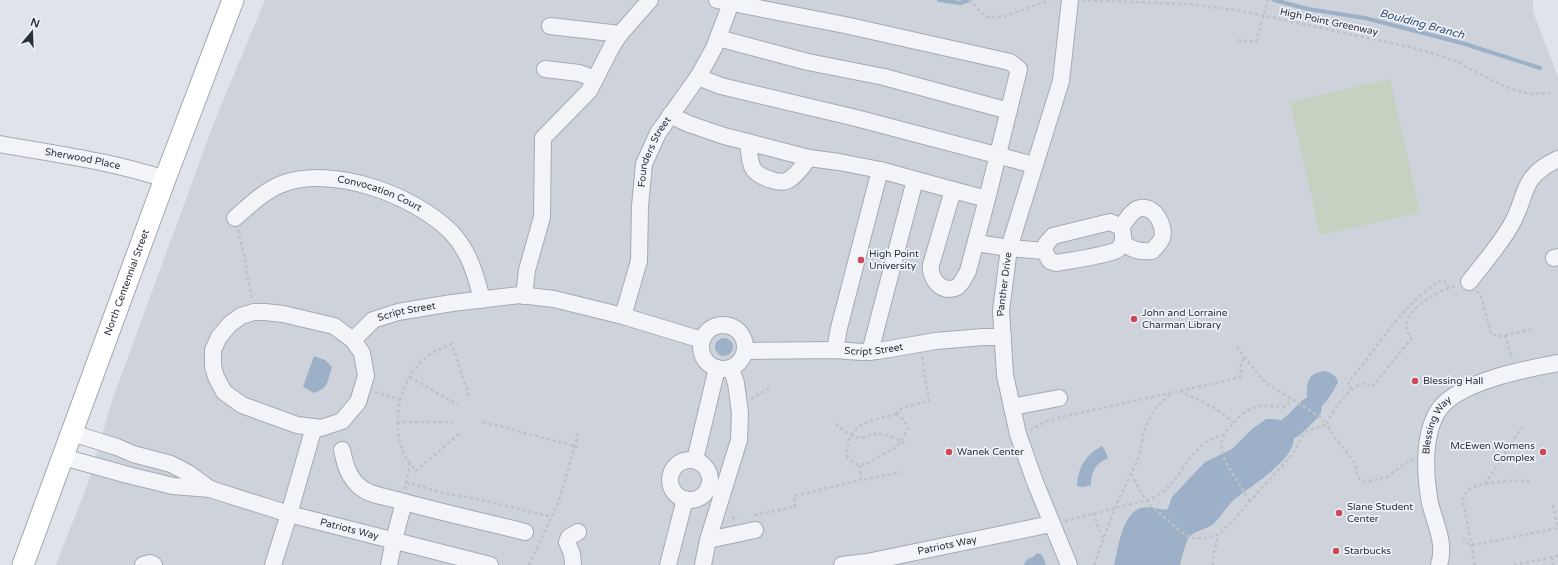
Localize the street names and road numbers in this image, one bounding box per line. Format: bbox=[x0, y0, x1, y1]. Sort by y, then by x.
street label: High Point Greenway bbox=[1279, 6, 1380, 38]
street label: Founders Street bbox=[636, 114, 674, 188]
street label: Sherwood Place bbox=[44, 146, 122, 172]
street label: Convocation Court bbox=[337, 173, 424, 214]
street label: North Centennial Street bbox=[102, 228, 152, 337]
street label: Panther Drive bbox=[995, 251, 1014, 317]
street label: Script Street bbox=[376, 300, 437, 324]
street label: Script Street bbox=[844, 341, 904, 358]
street label: Blessing Way bbox=[1420, 393, 1454, 455]
street label: Patriots Way bbox=[319, 516, 381, 543]
street label: Patriots Way bbox=[917, 533, 978, 557]

